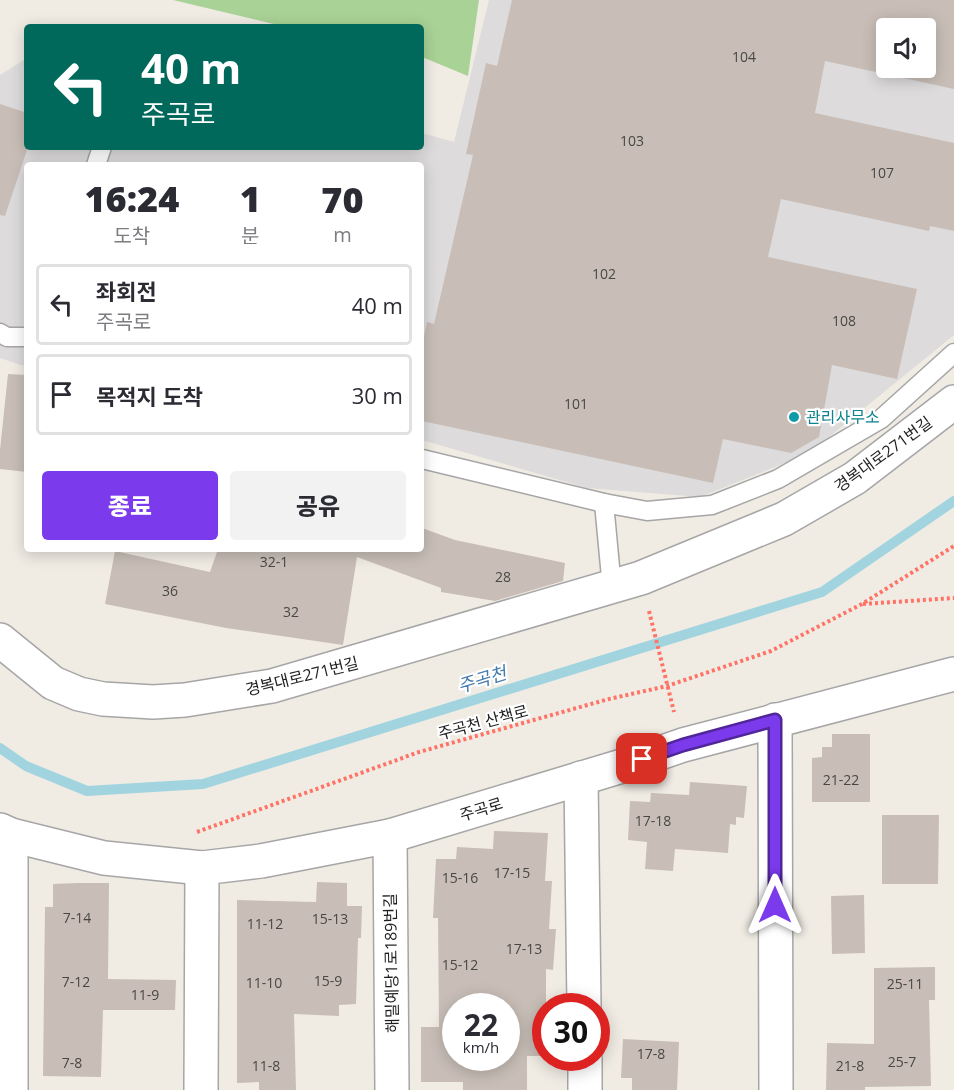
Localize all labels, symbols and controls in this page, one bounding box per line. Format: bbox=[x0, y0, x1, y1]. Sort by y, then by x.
map controls bbox=[876, 18, 936, 78]
button: sound bbox=[876, 18, 936, 78]
text: 40 m bbox=[141, 39, 241, 96]
house number: 104 bbox=[732, 47, 756, 66]
icon: left bbox=[42, 48, 120, 126]
text: 주곡로 bbox=[141, 95, 216, 132]
house number: 103 bbox=[620, 131, 644, 150]
house number: 107 bbox=[870, 163, 894, 182]
text: 16:24 bbox=[84, 174, 179, 223]
text: 1 bbox=[240, 174, 261, 223]
text: 70 bbox=[321, 175, 364, 224]
text: m bbox=[333, 221, 352, 248]
text: 도착 bbox=[113, 222, 150, 249]
text: 분 bbox=[241, 222, 260, 249]
house number: 102 bbox=[592, 264, 616, 283]
text: 좌회전 bbox=[96, 276, 157, 306]
icon: left bbox=[45, 288, 78, 321]
text: 40 m bbox=[352, 290, 403, 320]
text: 주곡로 bbox=[96, 308, 151, 335]
house number: 108 bbox=[832, 311, 856, 330]
icon: arrive bbox=[45, 378, 78, 411]
text: 30 m bbox=[352, 380, 403, 410]
text: 목적지 도착 bbox=[96, 381, 203, 411]
house number: 101 bbox=[564, 394, 588, 413]
place label: 관리사무소 bbox=[806, 406, 880, 428]
marker: 관리사무소 bbox=[787, 410, 801, 424]
street label: 경복대로271번길 bbox=[830, 411, 936, 497]
button: 종료 bbox=[42, 471, 218, 540]
button: 공유 bbox=[230, 471, 406, 540]
house number: 32-1 bbox=[260, 552, 288, 571]
house number: 28 bbox=[495, 567, 511, 586]
house number: 36 bbox=[162, 581, 178, 600]
house number: 32 bbox=[283, 602, 299, 621]
street label: 경복대로271번길 bbox=[243, 651, 361, 701]
water label: 주곡천 bbox=[454, 660, 511, 698]
street label: 주곡천 산책로 bbox=[435, 699, 531, 745]
pin bbox=[616, 733, 667, 784]
icon: arrive bbox=[625, 742, 658, 775]
house number: 21-22 bbox=[823, 770, 859, 789]
street label: 주곡로 bbox=[457, 792, 506, 826]
house number: 17-18 bbox=[635, 811, 671, 830]
house number: 17-15 bbox=[494, 863, 530, 882]
house number: 15-16 bbox=[442, 868, 478, 887]
position arrow bbox=[743, 873, 807, 937]
street label: 해밀예당1로189번길 bbox=[379, 893, 403, 1033]
house number: 7-14 bbox=[63, 908, 91, 927]
house number: 15-13 bbox=[312, 909, 348, 928]
house number: 11-12 bbox=[247, 914, 283, 933]
house number: 17-13 bbox=[506, 939, 542, 958]
house number: 15-12 bbox=[442, 955, 478, 974]
house number: 15-9 bbox=[314, 971, 342, 990]
house number: 7-12 bbox=[62, 972, 90, 991]
house number: 11-10 bbox=[246, 973, 282, 992]
house number: 25-11 bbox=[887, 974, 923, 993]
house number: 11-9 bbox=[131, 985, 159, 1004]
speed limit sign: 30 bbox=[532, 993, 610, 1071]
text: 22 bbox=[464, 1004, 498, 1045]
text: km/h bbox=[463, 1037, 499, 1057]
house number: 17-8 bbox=[637, 1044, 665, 1063]
house number: 25-7 bbox=[888, 1052, 916, 1071]
house number: 7-8 bbox=[62, 1053, 82, 1072]
house number: 11-8 bbox=[252, 1056, 280, 1075]
house number: 21-8 bbox=[836, 1056, 864, 1075]

